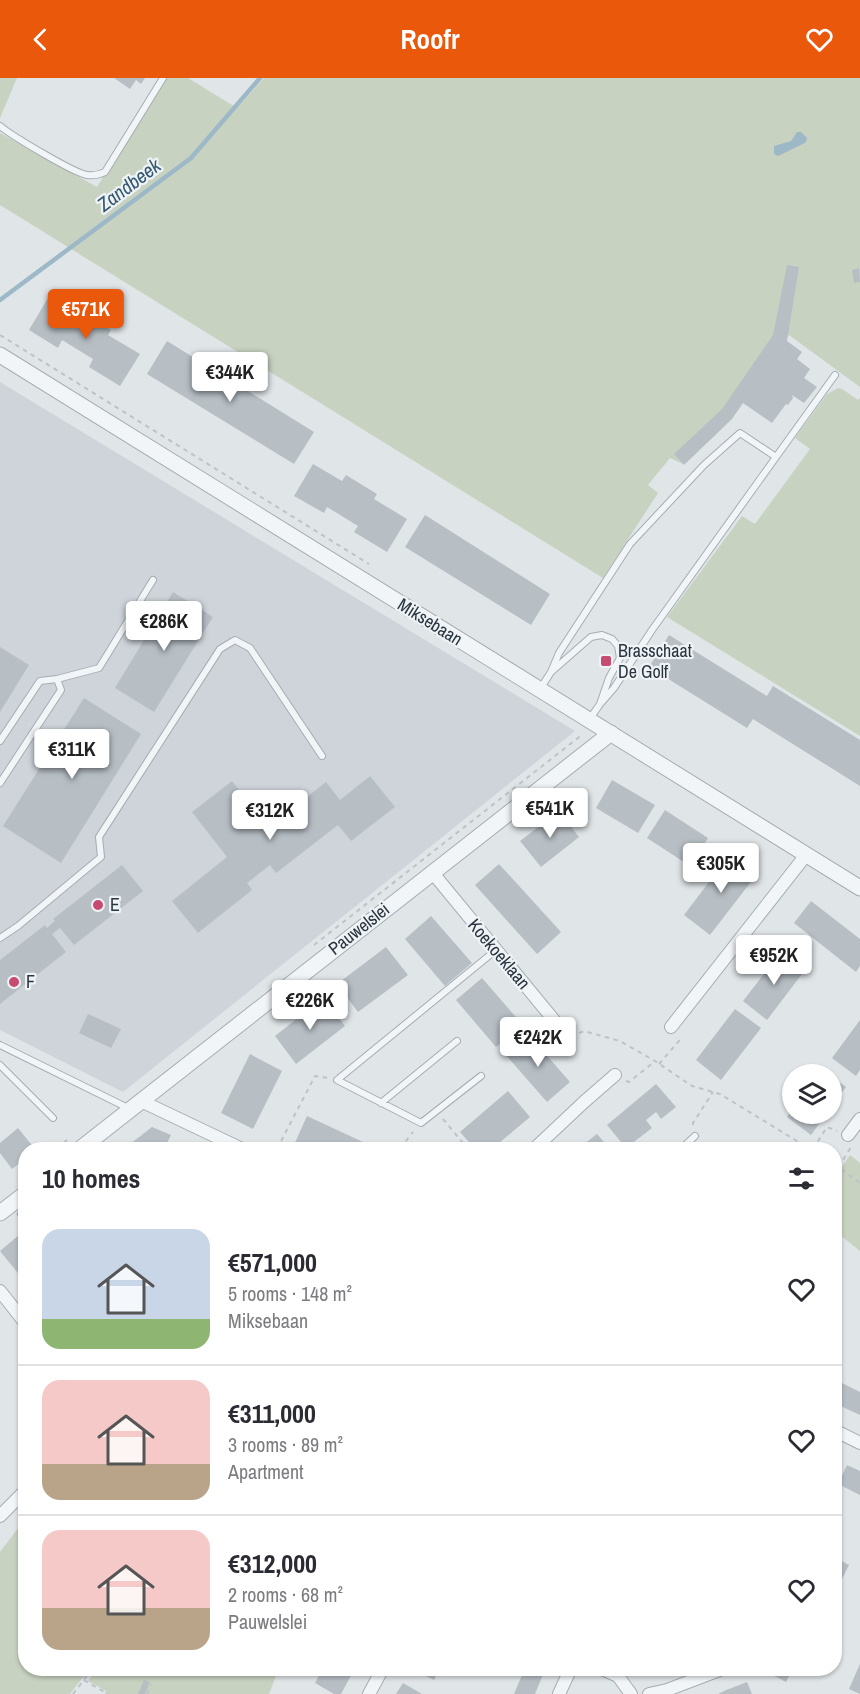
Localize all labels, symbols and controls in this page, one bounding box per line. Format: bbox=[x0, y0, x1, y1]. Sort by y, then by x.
text: Roofr bbox=[400, 21, 460, 57]
icon: back bbox=[24, 23, 57, 56]
icon: heart bbox=[803, 23, 836, 56]
water label: Zandbeek bbox=[91, 151, 167, 218]
pin: €571K bbox=[44, 289, 128, 340]
text: €571K bbox=[62, 295, 110, 322]
pin: €344K bbox=[188, 352, 272, 403]
text: €344K bbox=[206, 358, 254, 385]
street label: Miksebaan bbox=[393, 592, 468, 651]
pin: €286K bbox=[122, 601, 206, 652]
text: €286K bbox=[140, 607, 188, 634]
place label: Brasschaat De Golf bbox=[618, 638, 692, 684]
marker: Brasschaat De Golf bbox=[599, 654, 613, 668]
pin: €311K bbox=[30, 729, 114, 780]
text: €311K bbox=[48, 735, 96, 762]
pin: €541K bbox=[508, 788, 592, 839]
pin: €312K bbox=[228, 790, 312, 841]
text: €541K bbox=[526, 794, 574, 821]
text: €312K bbox=[246, 796, 294, 823]
pin: €305K bbox=[679, 843, 763, 894]
text: €305K bbox=[697, 849, 745, 876]
place label: E bbox=[110, 892, 120, 917]
street label: Pauwelslei bbox=[323, 897, 395, 960]
marker: E bbox=[91, 898, 105, 912]
street label: Koekoeklaan bbox=[462, 913, 536, 994]
pin: €952K bbox=[732, 935, 816, 986]
text: €952K bbox=[750, 941, 798, 968]
place label: F bbox=[26, 969, 35, 994]
marker: F bbox=[7, 975, 21, 989]
pin: €226K bbox=[268, 980, 352, 1031]
text: €226K bbox=[286, 986, 334, 1013]
pin: €242K bbox=[496, 1017, 580, 1068]
text: €242K bbox=[514, 1023, 562, 1050]
map controls bbox=[782, 1064, 842, 1124]
button: layers bbox=[782, 1064, 842, 1124]
text: 10 homes bbox=[42, 1161, 140, 1196]
icon: filters bbox=[785, 1162, 818, 1195]
text: €571,000 bbox=[228, 1245, 317, 1280]
icon: home bbox=[90, 1253, 162, 1325]
icon: heart bbox=[785, 1273, 818, 1306]
text: 5 rooms · 148 m² bbox=[228, 1280, 352, 1307]
text: Miksebaan bbox=[228, 1307, 308, 1334]
text: €311,000 bbox=[228, 1396, 316, 1431]
icon: home bbox=[90, 1404, 162, 1476]
icon: heart bbox=[785, 1424, 818, 1457]
text: 3 rooms · 89 m² bbox=[228, 1431, 343, 1458]
text: Apartment bbox=[228, 1458, 304, 1485]
text: €312,000 bbox=[228, 1546, 317, 1581]
icon: home bbox=[90, 1554, 162, 1626]
icon: heart bbox=[785, 1574, 818, 1607]
text: 2 rooms · 68 m² bbox=[228, 1581, 343, 1608]
text: Pauwelslei bbox=[228, 1608, 307, 1635]

